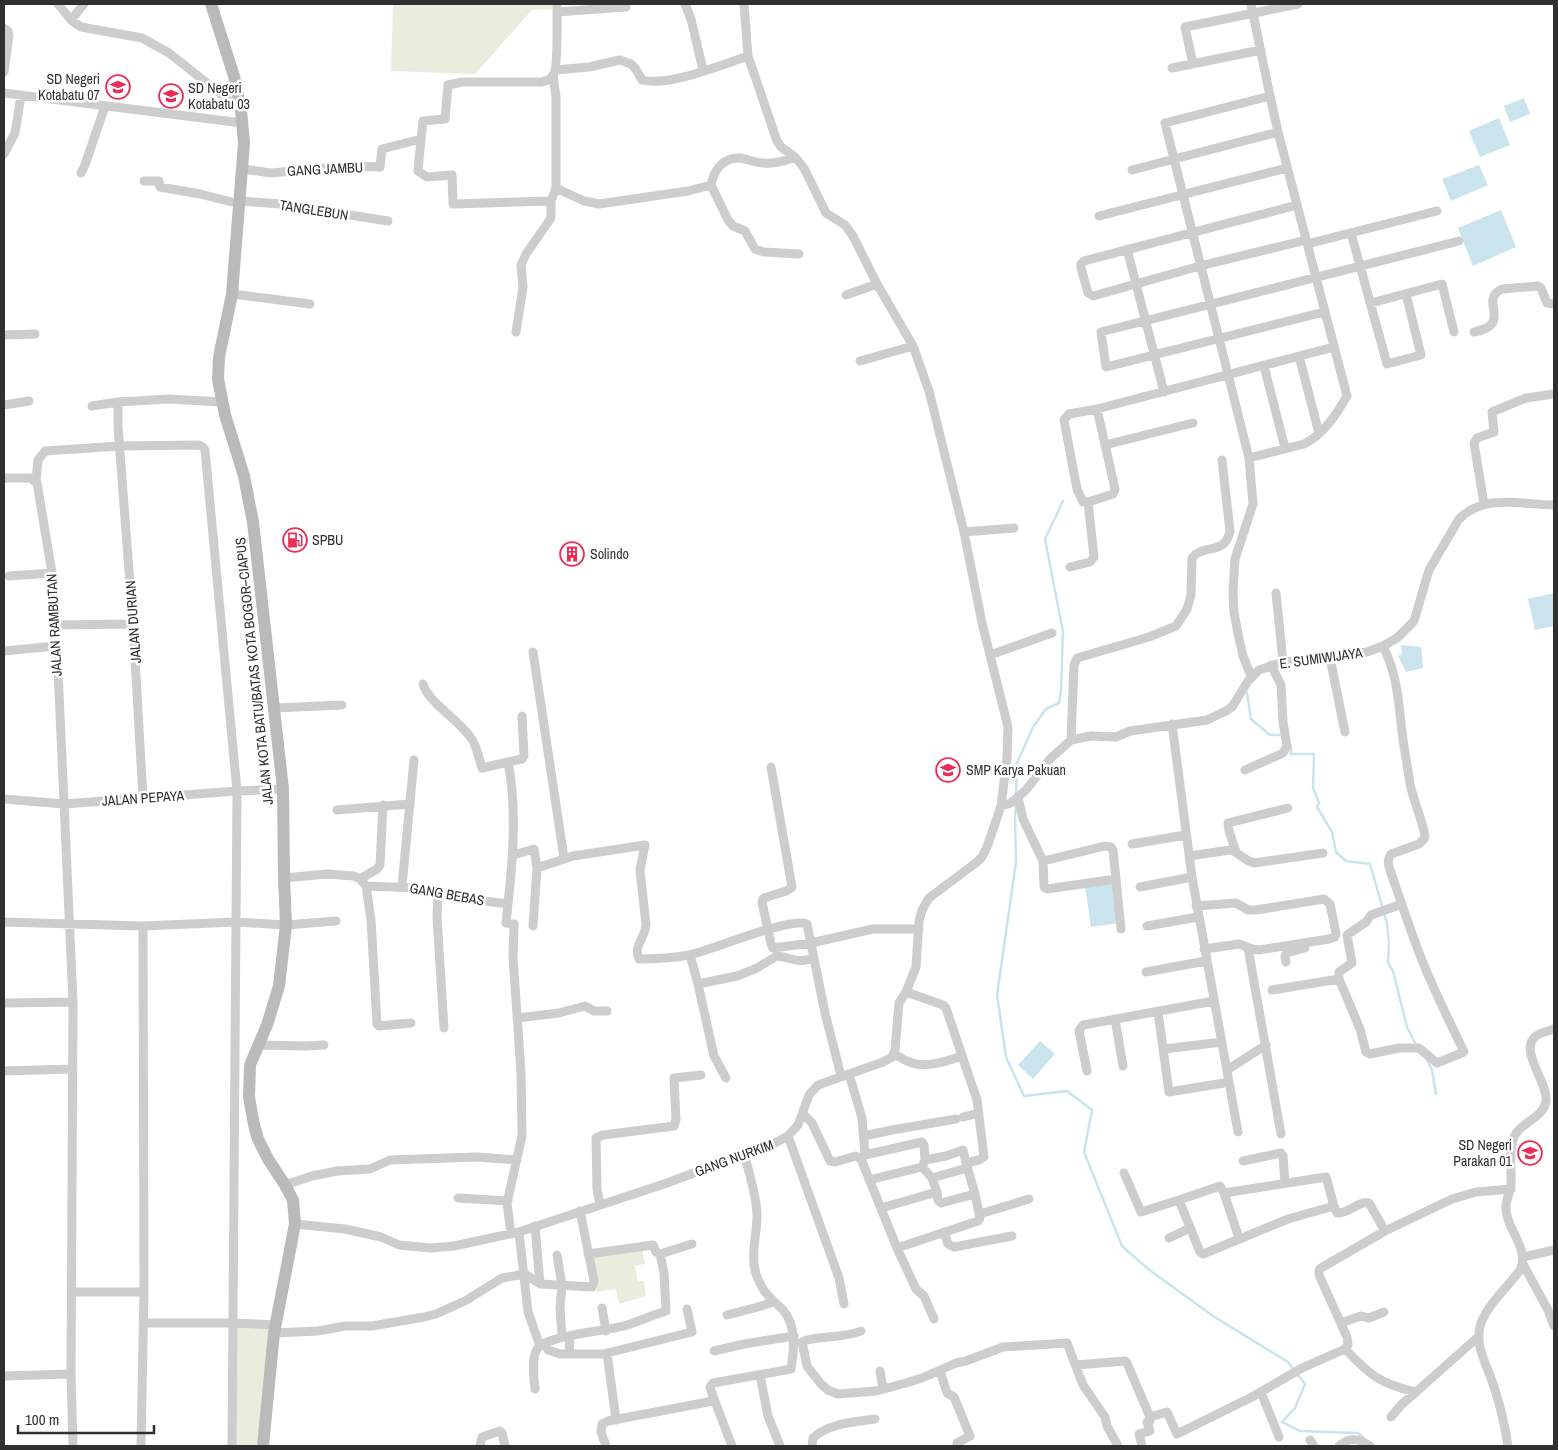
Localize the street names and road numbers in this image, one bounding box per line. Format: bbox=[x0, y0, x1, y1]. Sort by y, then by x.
street label: GANG JAMBU bbox=[287, 158, 363, 180]
street label: TANGLEBUN bbox=[278, 196, 350, 224]
street label: JALAN KOTA BATU/BATAS KOTA BOGOR–CIAPUS bbox=[231, 536, 277, 806]
street label: JALAN RAMBUTAN bbox=[42, 573, 66, 677]
street label: JALAN DURIAN bbox=[121, 580, 145, 664]
street label: E. SUMIWIJAYA bbox=[1278, 643, 1364, 673]
street label: JALAN PEPAYA bbox=[101, 786, 185, 810]
street label: GANG BEBAS bbox=[408, 879, 486, 909]
street label: GANG NURKIM bbox=[692, 1135, 776, 1181]

